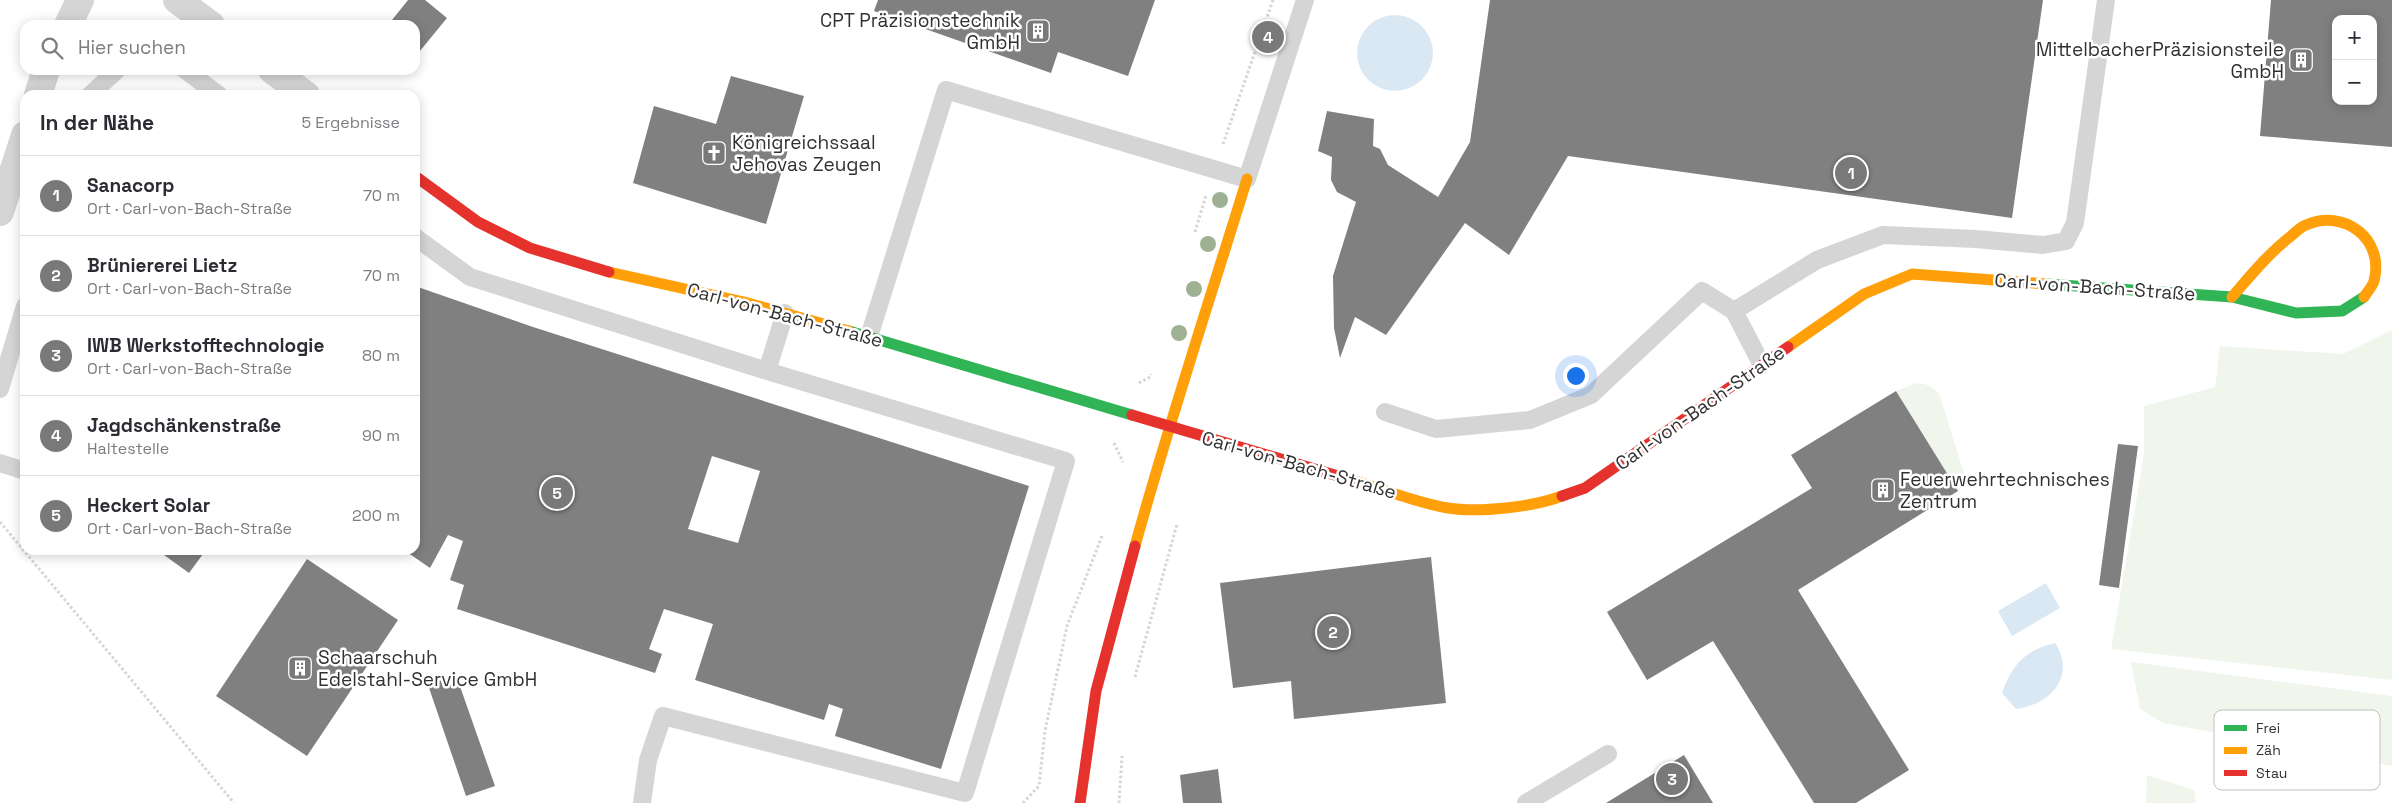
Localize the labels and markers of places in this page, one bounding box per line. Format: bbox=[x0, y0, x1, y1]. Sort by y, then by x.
place label: CPT Präzisionstechnik GmbH bbox=[820, 8, 1020, 55]
building icon: CPT Präzisionstechnik GmbH bbox=[1025, 18, 1051, 44]
pin: 4 bbox=[1252, 18, 1284, 56]
place label: MittelbacherPräzisionsteile GmbH bbox=[2036, 37, 2284, 84]
building icon: MittelbacherPräzisionsteile GmbH bbox=[2288, 47, 2314, 73]
place label: Königreichssaal Jehovas Zeugen bbox=[732, 130, 881, 177]
church icon: Königreichssaal Jehovas Zeugen bbox=[701, 140, 727, 166]
pin: 1 bbox=[1835, 154, 1867, 192]
place label: Feuerwehrtechnisches Zentrum bbox=[1900, 467, 2110, 514]
pin: 5 bbox=[541, 474, 573, 512]
building icon: Feuerwehrtechnisches Zentrum bbox=[1870, 477, 1896, 503]
pin: 2 bbox=[1317, 613, 1349, 651]
place label: Schaarschuh Edelstahl-Service GmbH bbox=[318, 645, 537, 692]
building icon: Schaarschuh Edelstahl-Service GmbH bbox=[287, 655, 313, 681]
pin: 3 bbox=[1656, 760, 1688, 798]

